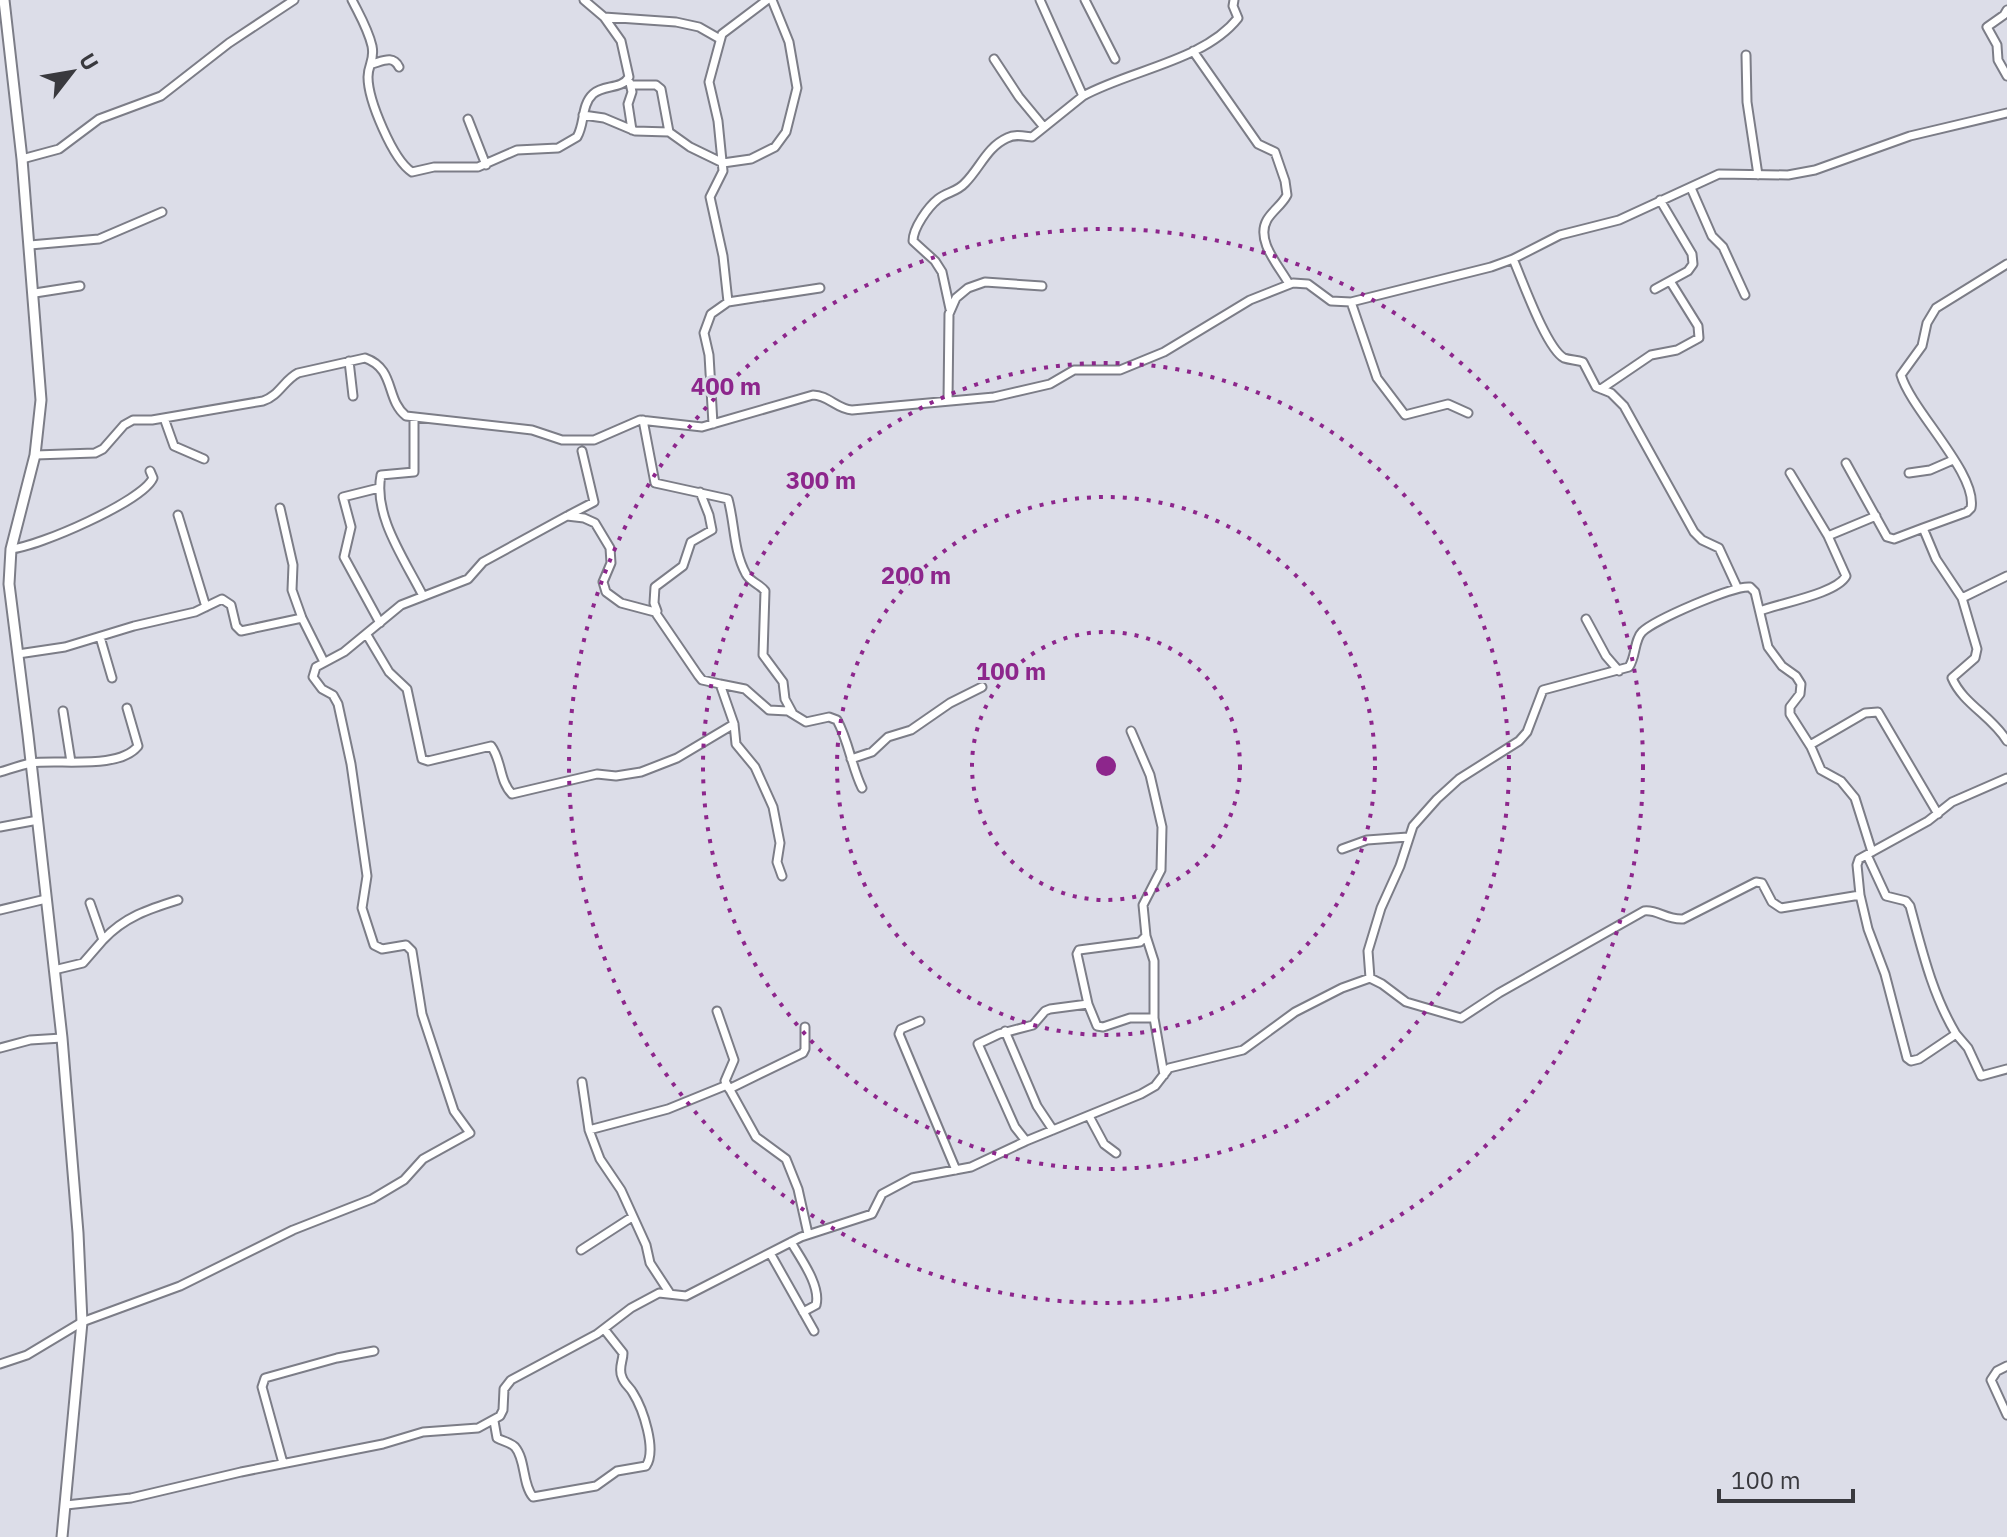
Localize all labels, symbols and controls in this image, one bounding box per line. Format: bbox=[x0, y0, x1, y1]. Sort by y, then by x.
north arrow bbox=[32, 32, 112, 112]
text: U bbox=[73, 47, 106, 75]
text: 400 m bbox=[691, 370, 761, 402]
text: 300 m bbox=[786, 464, 856, 496]
text: 200 m bbox=[881, 559, 951, 591]
text: 100 m bbox=[976, 655, 1046, 687]
centre of rings bbox=[1092, 752, 1120, 780]
scale bar bbox=[1719, 1453, 1853, 1503]
text: 100 m bbox=[1731, 1464, 1801, 1496]

